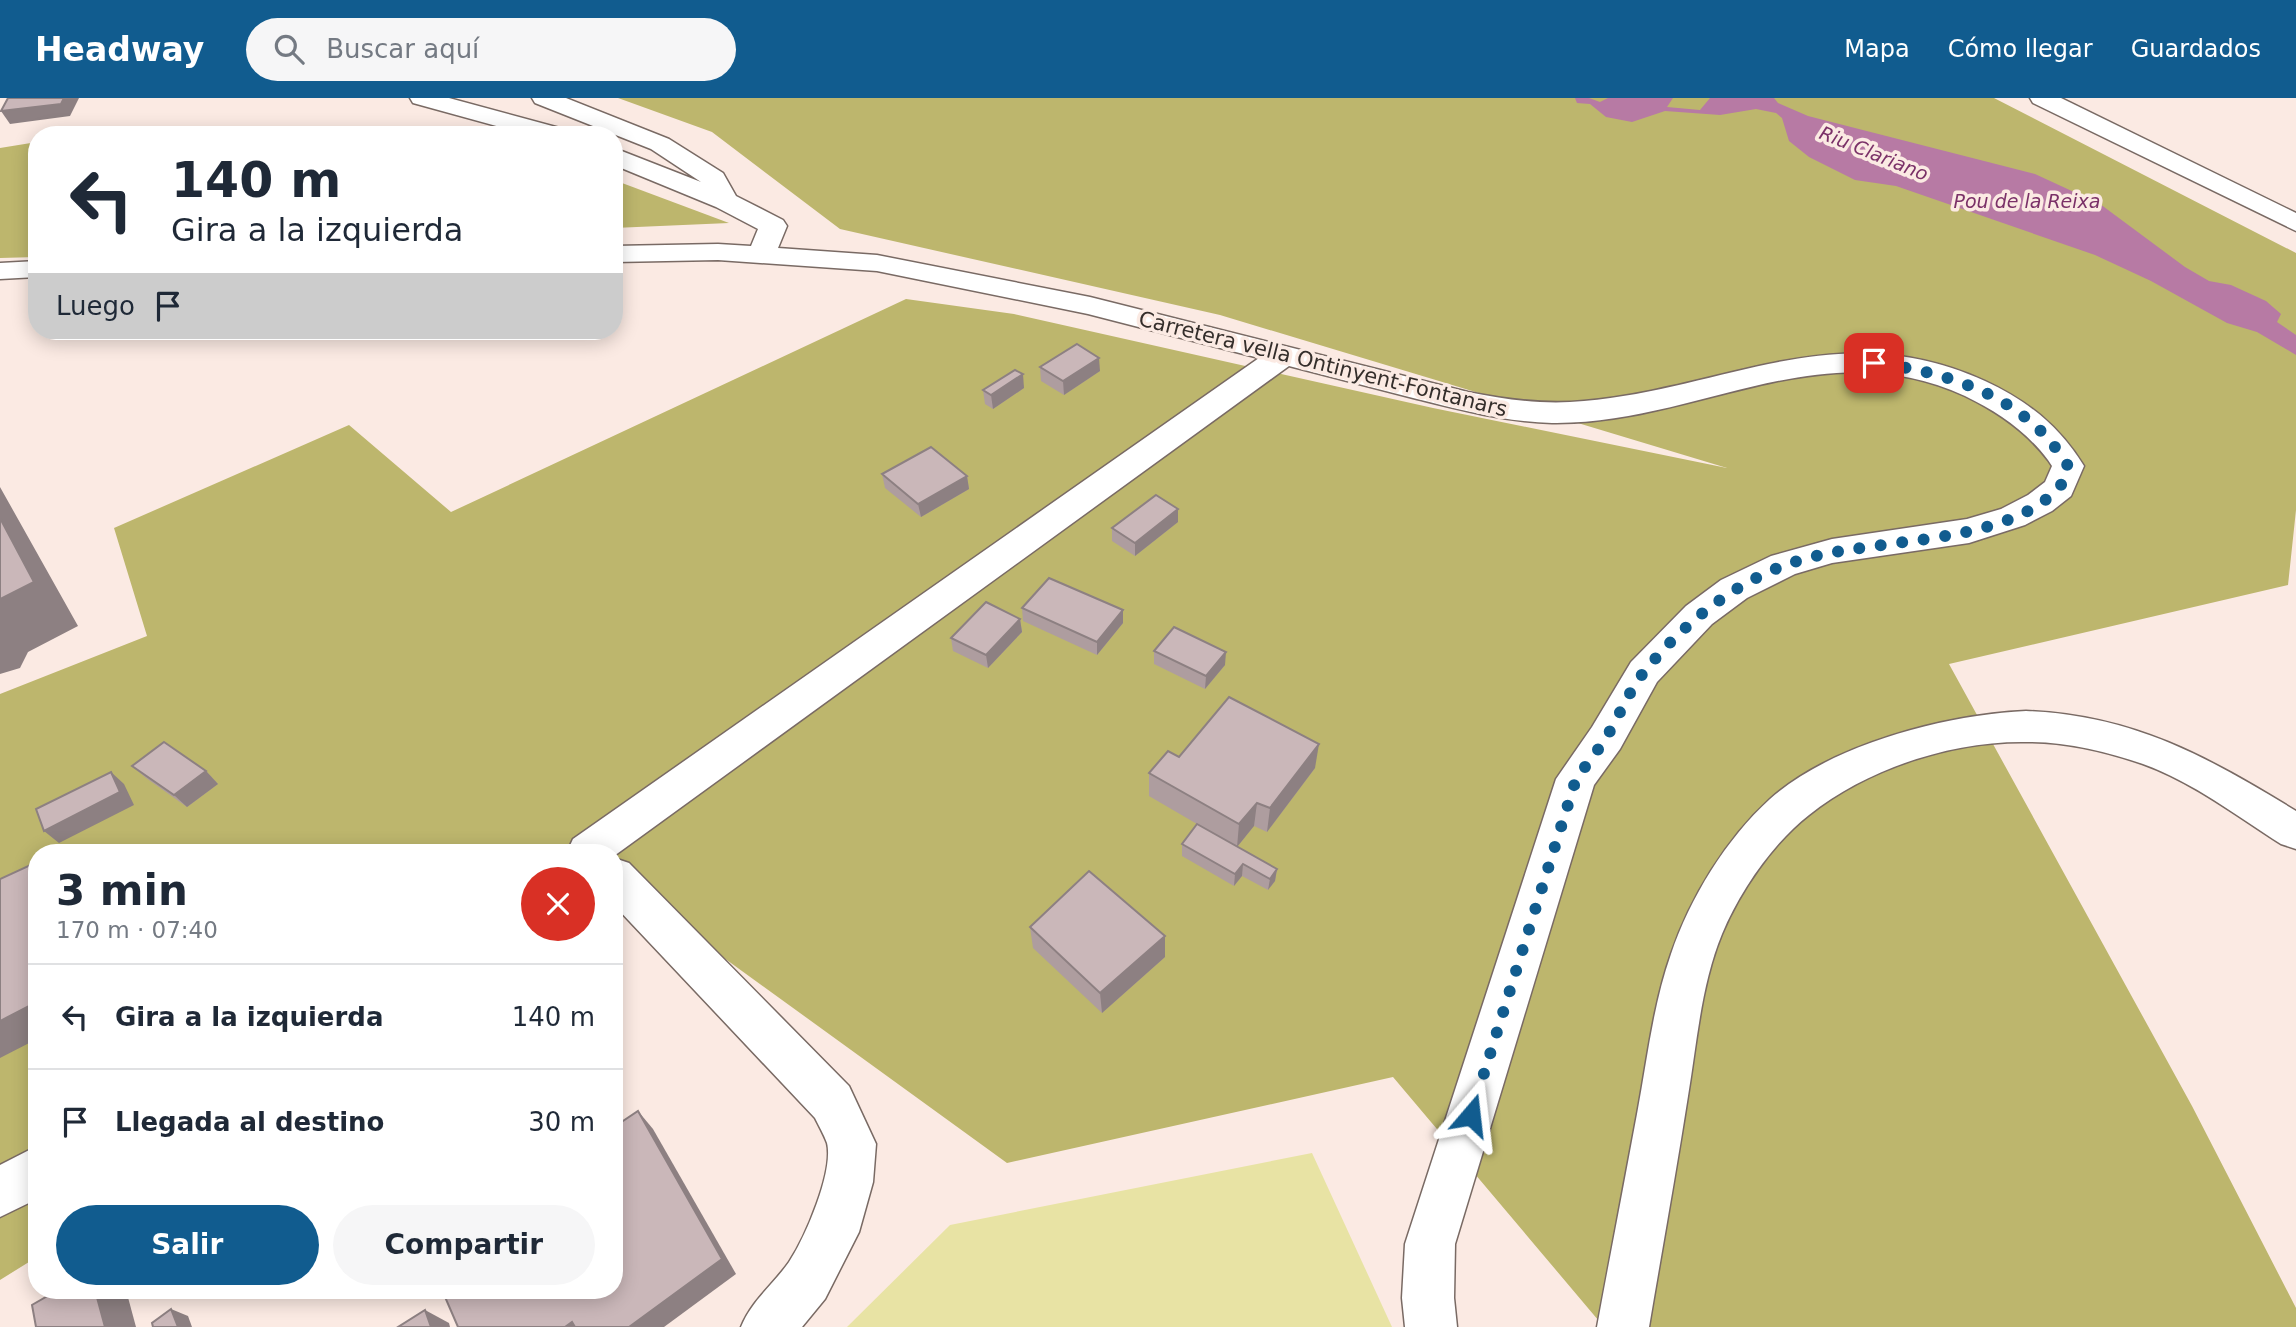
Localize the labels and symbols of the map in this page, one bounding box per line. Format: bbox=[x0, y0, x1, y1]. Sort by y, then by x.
water label: Riu Clariano bbox=[1816, 121, 1932, 185]
water label: Pou de la Reixa bbox=[1954, 190, 2100, 212]
street label: Carretera vella Ontinyent-Fontanars bbox=[1136, 307, 1510, 421]
pin bbox=[1844, 333, 1904, 393]
position arrow bbox=[1434, 1078, 1508, 1152]

